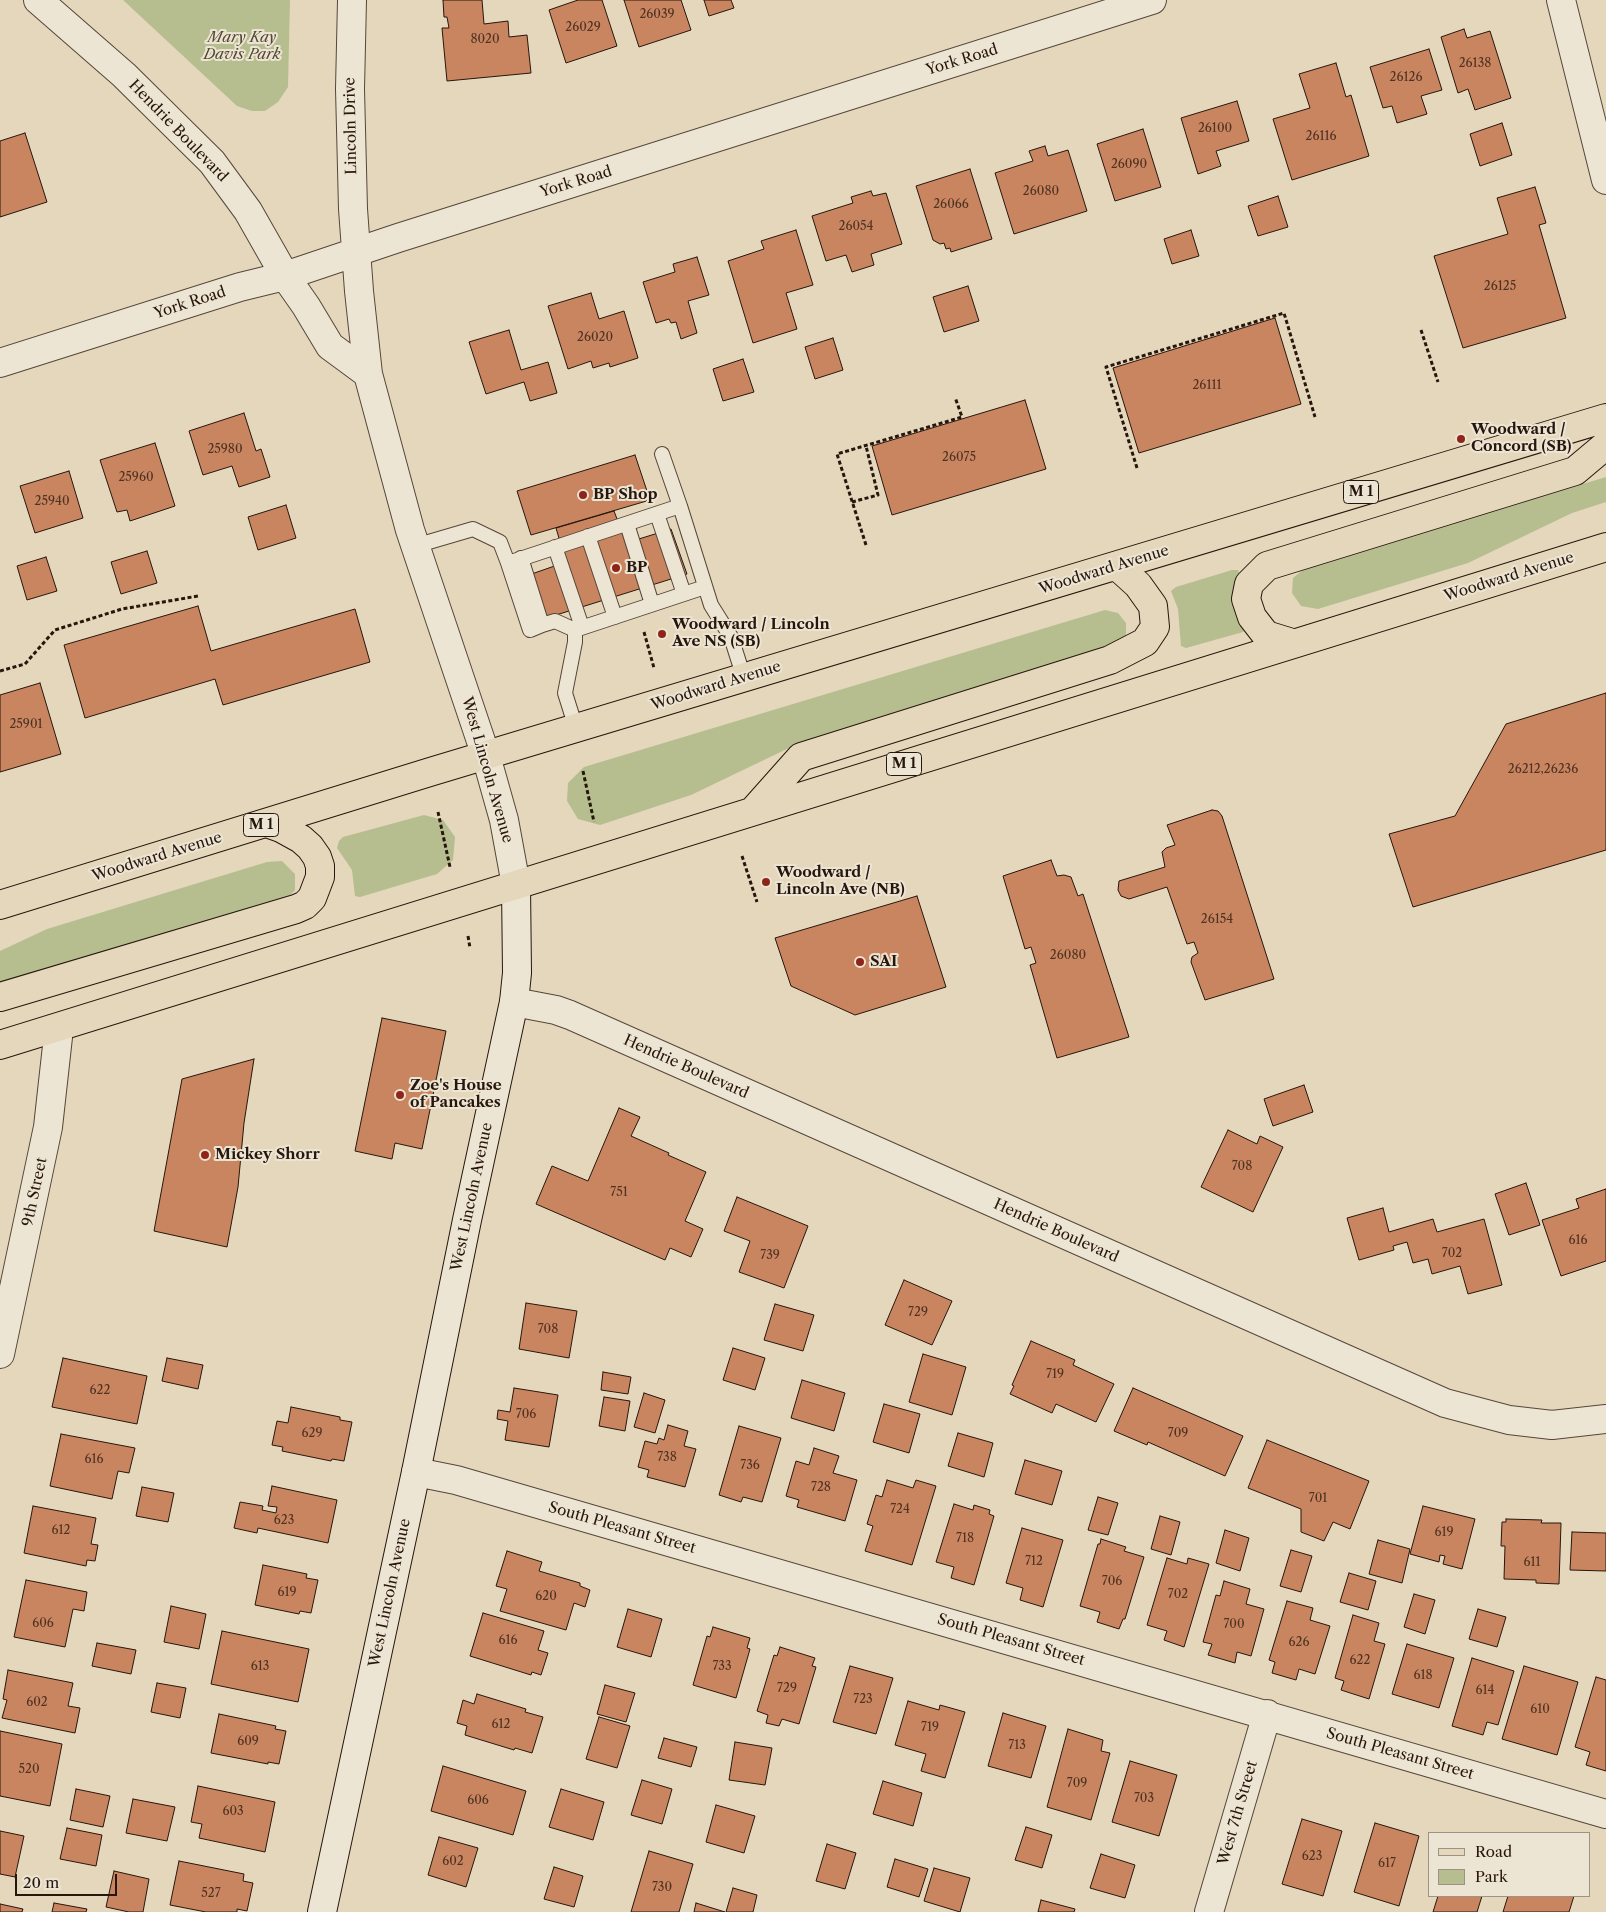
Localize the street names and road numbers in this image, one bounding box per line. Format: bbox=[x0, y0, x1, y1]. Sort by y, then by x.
street label: York Road bbox=[924, 41, 1000, 79]
street label: Hendrie Boulevard bbox=[125, 76, 231, 186]
street label: Lincoln Drive bbox=[341, 77, 361, 175]
street label: York Road bbox=[538, 163, 614, 201]
street label: York Road bbox=[152, 283, 228, 323]
road number: M 1 bbox=[1344, 481, 1378, 504]
street label: Woodward Avenue bbox=[1037, 542, 1171, 598]
street label: Woodward Avenue bbox=[1442, 549, 1576, 605]
street label: Woodward Avenue bbox=[649, 658, 783, 714]
street label: West Lincoln Avenue bbox=[457, 695, 517, 845]
road number: M 1 bbox=[886, 752, 922, 776]
road number: M 1 bbox=[244, 814, 278, 836]
street label: Woodward Avenue bbox=[90, 829, 224, 885]
street label: Hendrie Boulevard bbox=[621, 1031, 751, 1103]
street label: West Lincoln Avenue bbox=[447, 1121, 497, 1273]
street label: 9th Street bbox=[19, 1156, 51, 1228]
street label: Hendrie Boulevard bbox=[991, 1195, 1121, 1267]
street label: South Pleasant Street bbox=[546, 1498, 698, 1558]
street label: West Lincoln Avenue bbox=[365, 1517, 415, 1669]
street label: South Pleasant Street bbox=[935, 1610, 1087, 1670]
street label: South Pleasant Street bbox=[1324, 1724, 1476, 1784]
street label: West 7th Street bbox=[1214, 1759, 1262, 1867]

